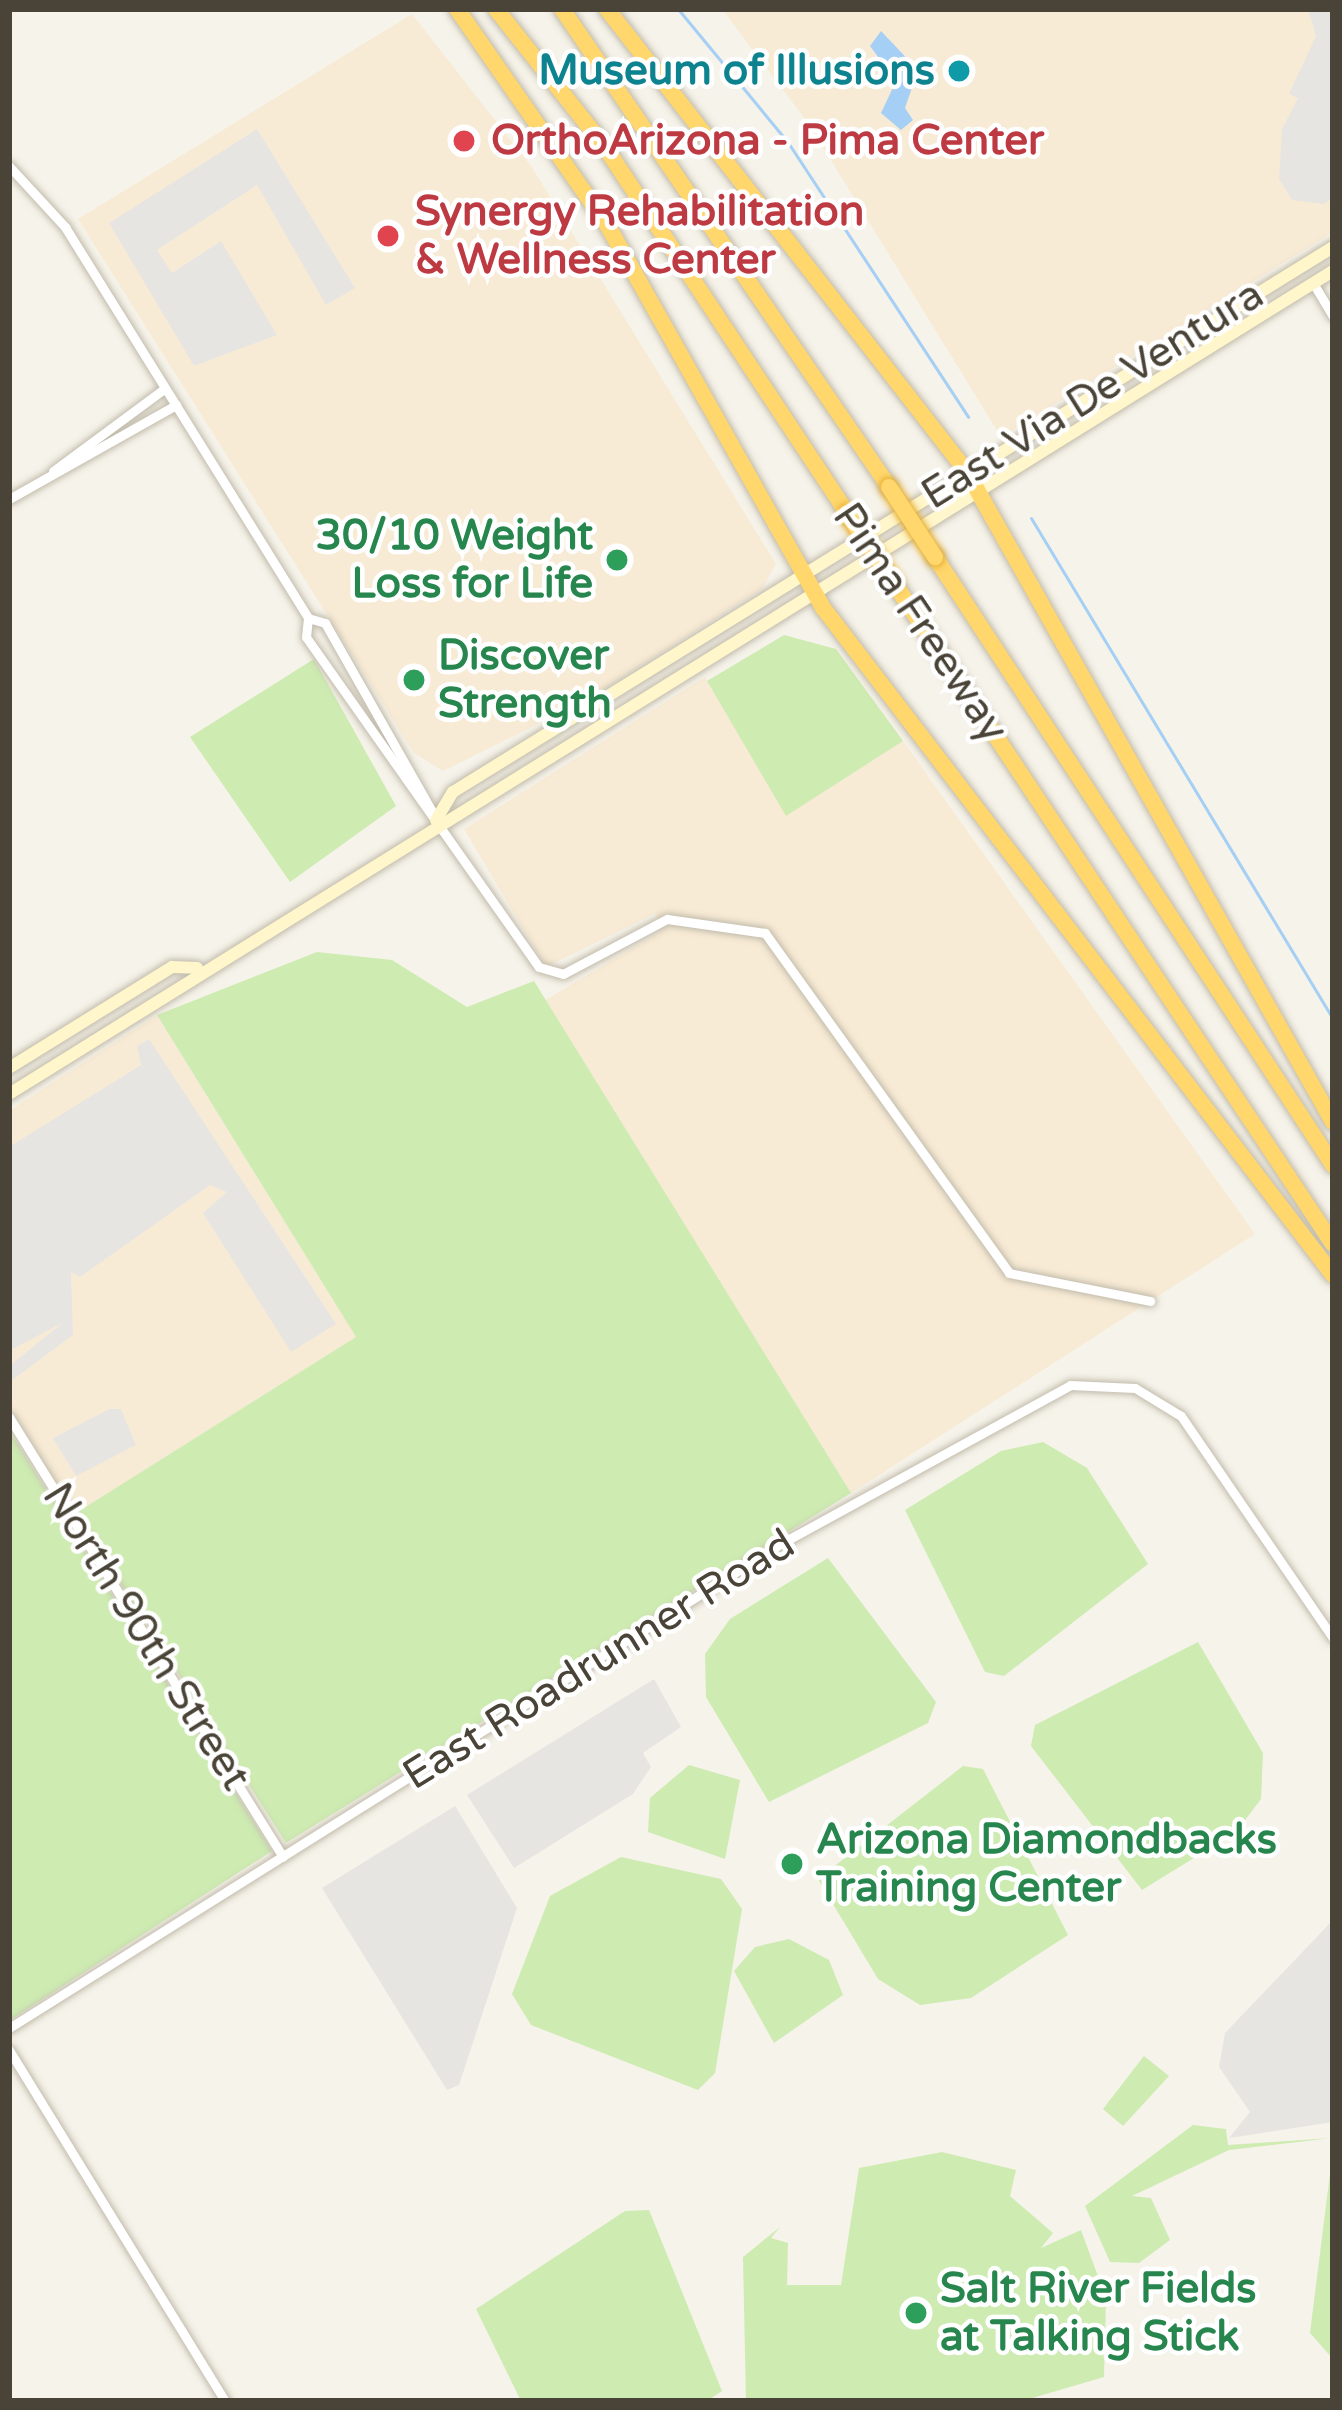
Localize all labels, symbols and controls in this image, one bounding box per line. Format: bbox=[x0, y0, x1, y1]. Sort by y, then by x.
place label: Museum of Illusions bbox=[538, 46, 935, 96]
marker: Museum of Illusions bbox=[946, 58, 972, 84]
place label: OrthoArizona - Pima Center bbox=[491, 116, 1044, 166]
marker: OrthoArizona - Pima Center bbox=[448, 125, 480, 157]
place label: Synergy Rehabilitation & Wellness Center bbox=[415, 187, 864, 286]
marker: Synergy Rehabilitation & Wellness Center bbox=[372, 220, 404, 252]
street label: East Via De Ventura bbox=[913, 269, 1273, 521]
street label: Pima Freeway bbox=[822, 494, 1018, 752]
place label: 30/10 Weight Loss for Life bbox=[316, 511, 593, 610]
marker: 30/10 Weight Loss for Life bbox=[604, 547, 630, 573]
place label: Discover Strength bbox=[438, 631, 612, 730]
marker: Discover Strength bbox=[401, 667, 427, 693]
street label: North 90th Street bbox=[31, 1474, 261, 1800]
street label: East Roadrunner Road bbox=[394, 1519, 804, 1801]
place label: Arizona Diamondbacks Training Center bbox=[816, 1815, 1277, 1914]
marker: Arizona Diamondbacks Training Center bbox=[779, 1851, 805, 1877]
place label: Salt River Fields at Talking Stick bbox=[940, 2264, 1256, 2362]
marker: Salt River Fields at Talking Stick bbox=[903, 2300, 929, 2326]

